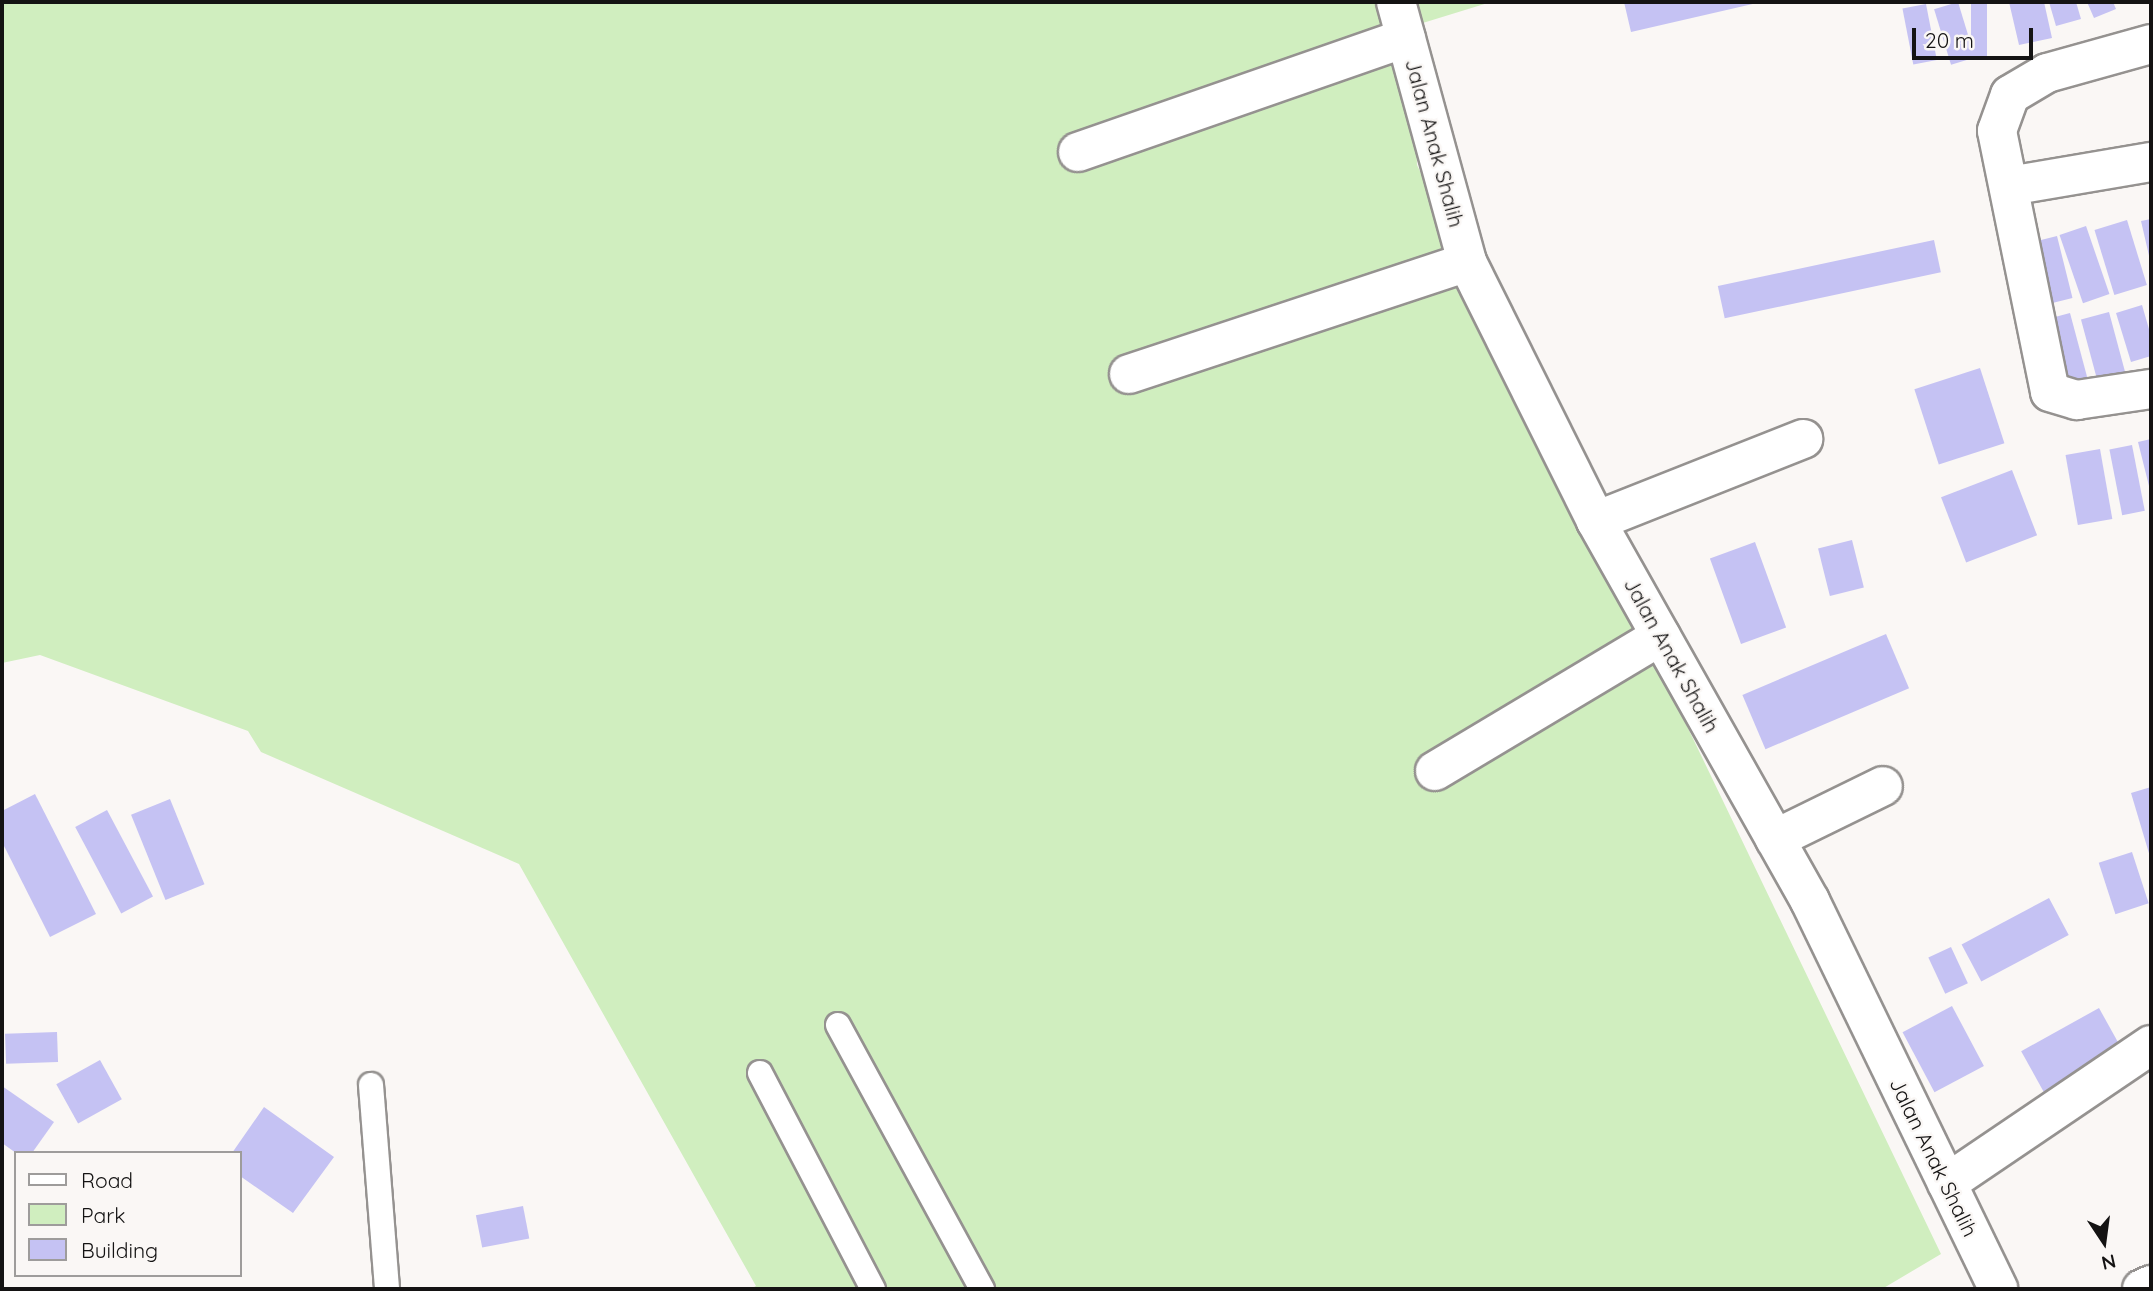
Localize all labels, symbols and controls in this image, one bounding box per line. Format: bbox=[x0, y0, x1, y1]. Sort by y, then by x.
scale bar bbox=[1915, 14, 2036, 58]
text: 20 m bbox=[1925, 27, 1974, 53]
street label: Jalan Anak Shalih bbox=[1400, 56, 1470, 230]
street label: Jalan Anak Shalih bbox=[1619, 573, 1725, 737]
street label: Jalan Anak Shalih bbox=[1885, 1074, 1983, 1240]
legend bbox=[14, 1151, 242, 1277]
text: Road bbox=[81, 1167, 133, 1193]
text: Park bbox=[81, 1202, 125, 1228]
north arrow bbox=[2069, 1207, 2139, 1277]
text: Building bbox=[81, 1237, 158, 1263]
text: N bbox=[2099, 1249, 2118, 1276]

